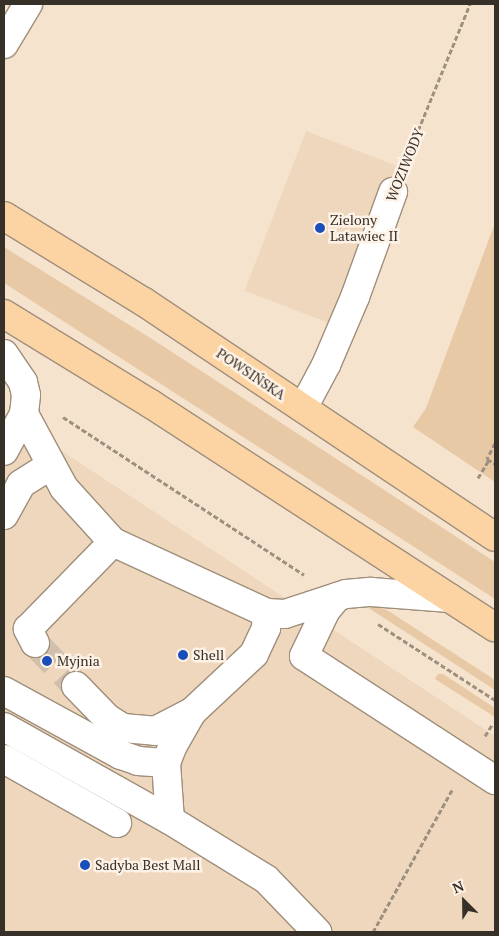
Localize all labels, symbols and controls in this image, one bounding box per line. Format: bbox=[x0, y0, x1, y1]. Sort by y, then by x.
street label: WOZIWODY bbox=[383, 126, 427, 204]
place label: Zielony Latawiec II bbox=[330, 212, 398, 244]
marker: Zielony Latawiec II bbox=[314, 222, 326, 234]
street label: POWSIŃSKA bbox=[213, 345, 289, 403]
place label: Shell bbox=[193, 647, 224, 663]
marker: Shell bbox=[177, 649, 189, 661]
place label: Myjnia bbox=[57, 653, 100, 669]
marker: Myjnia bbox=[41, 655, 53, 667]
place label: Sadyba Best Mall bbox=[95, 857, 200, 873]
marker: Sadyba Best Mall bbox=[79, 859, 91, 871]
north arrow bbox=[439, 876, 489, 926]
text: N bbox=[449, 876, 467, 898]

